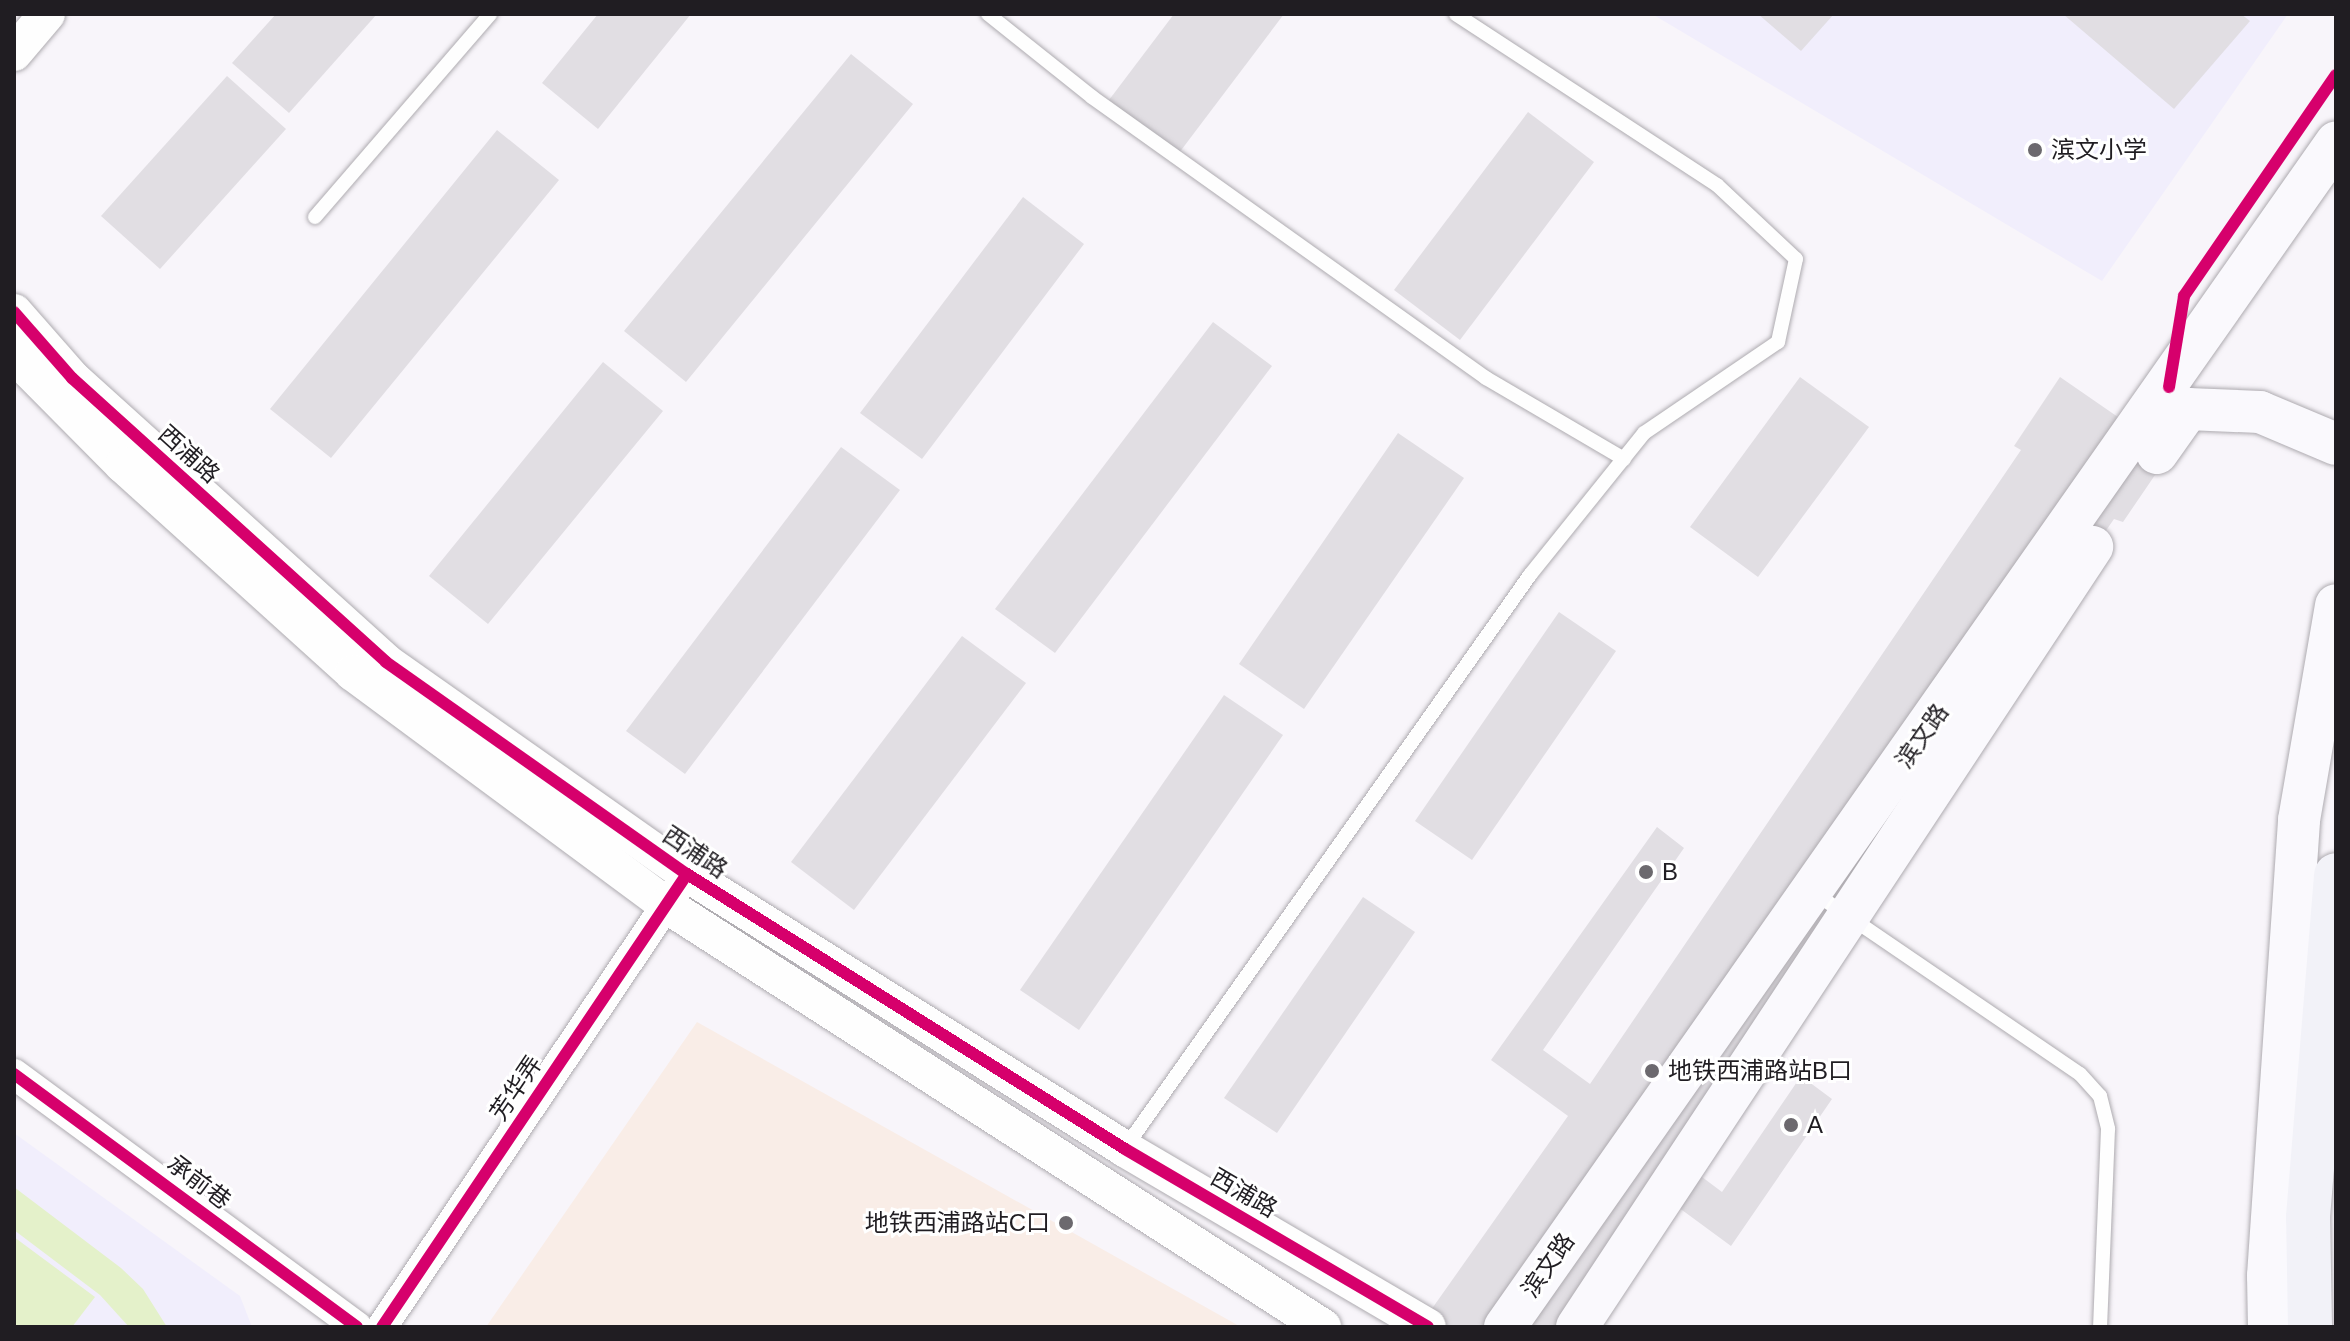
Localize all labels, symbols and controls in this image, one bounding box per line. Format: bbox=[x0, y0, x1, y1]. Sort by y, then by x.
place label: 滨文小学 bbox=[2051, 136, 2147, 164]
marker: 滨文小学 bbox=[2026, 141, 2044, 159]
street label: 西浦路 bbox=[153, 419, 225, 489]
street label: 滨文路 bbox=[1890, 698, 1954, 774]
street label: 西浦路 bbox=[657, 820, 733, 884]
place label: B bbox=[1662, 858, 1678, 886]
marker: B bbox=[1637, 863, 1655, 881]
street label: 芳华弄 bbox=[484, 1050, 548, 1126]
place label: 地铁西浦路站B口 bbox=[1668, 1057, 1852, 1085]
marker: 地铁西浦路站B口 bbox=[1643, 1062, 1661, 1080]
place label: A bbox=[1807, 1111, 1823, 1139]
marker: A bbox=[1782, 1116, 1800, 1134]
street label: 承前巷 bbox=[162, 1149, 236, 1215]
street label: 西浦路 bbox=[1206, 1163, 1282, 1223]
place label: 地铁西浦路站C口 bbox=[865, 1209, 1050, 1237]
marker: 地铁西浦路站C口 bbox=[1057, 1214, 1075, 1232]
street label: 滨文路 bbox=[1516, 1227, 1580, 1303]

